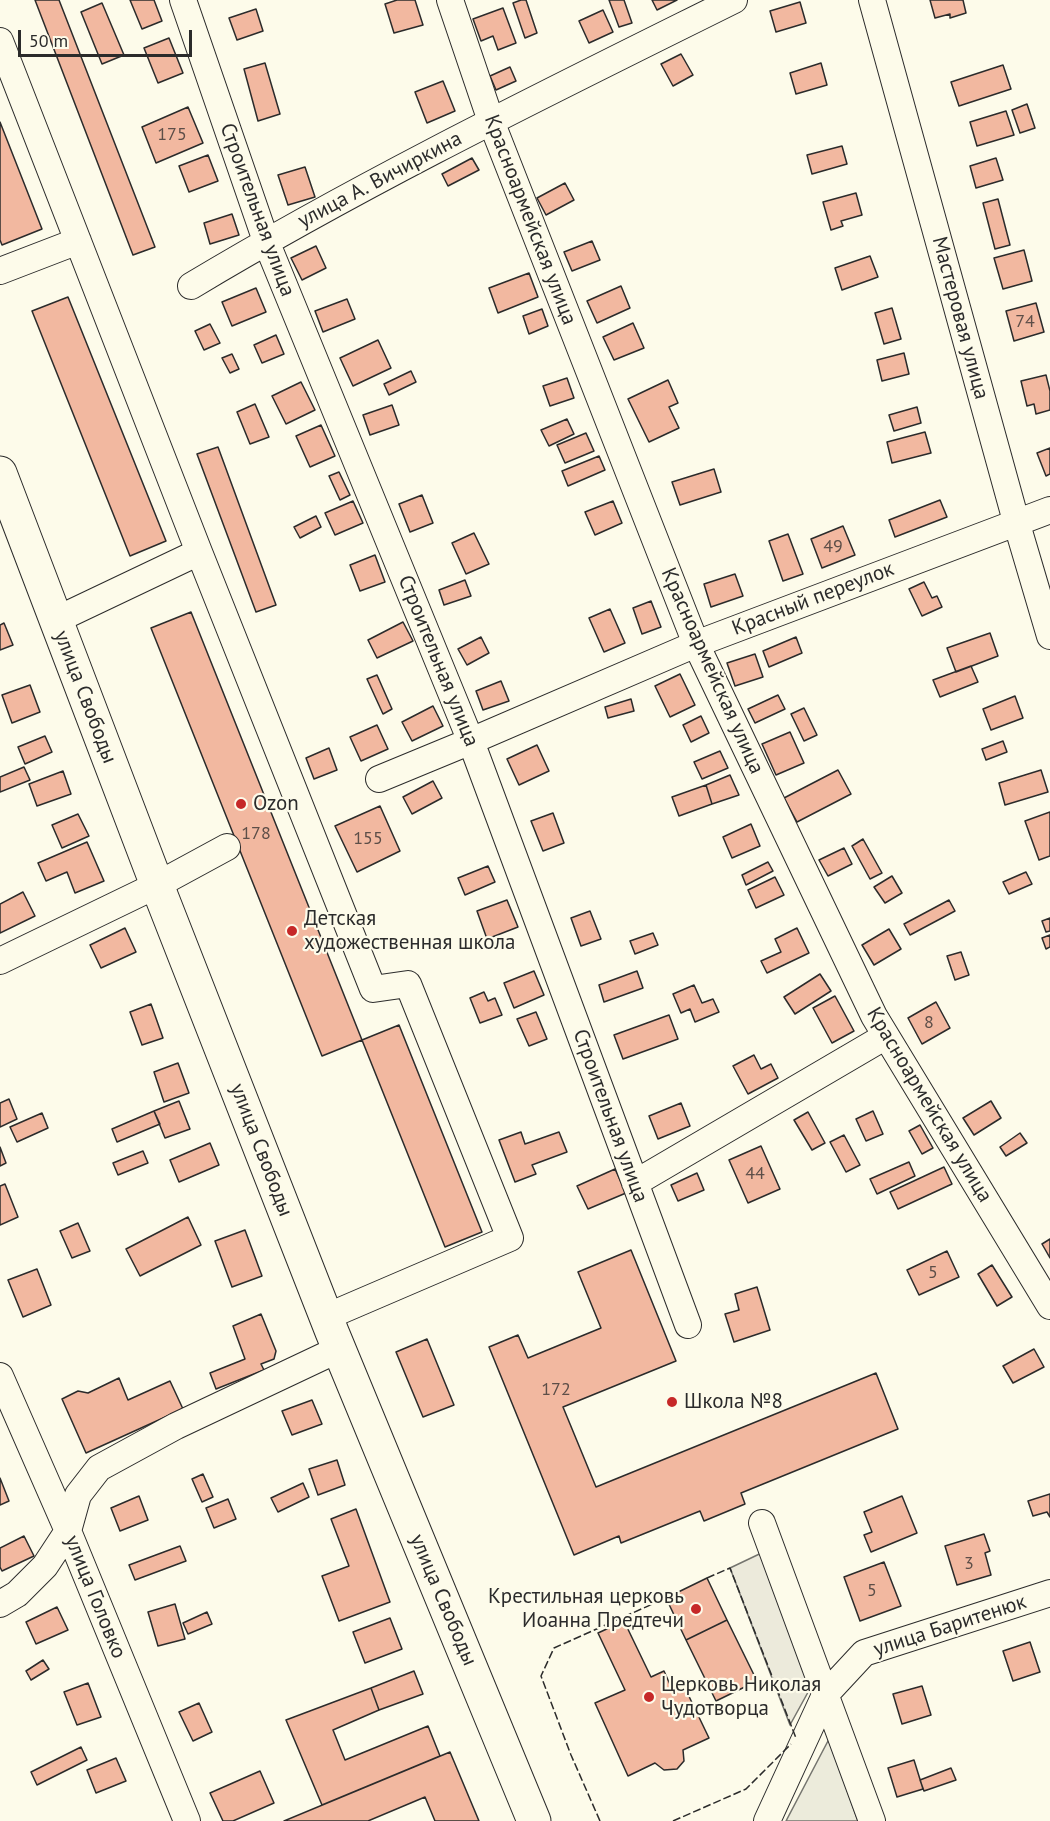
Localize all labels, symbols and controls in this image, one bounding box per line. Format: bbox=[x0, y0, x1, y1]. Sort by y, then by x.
scale bar bbox=[21, 18, 195, 56]
text: 50 m bbox=[29, 29, 68, 52]
street label: Красноармейская улица bbox=[478, 111, 582, 329]
street label: Строительная улица bbox=[214, 120, 300, 300]
house number: 175 bbox=[157, 124, 187, 146]
street label: улица А. Вичиркина bbox=[294, 126, 466, 234]
street label: Мастеровая улица bbox=[926, 234, 994, 402]
house number: 74 bbox=[1015, 311, 1035, 333]
house number: 49 bbox=[823, 536, 843, 558]
street label: Красный переулок bbox=[729, 557, 897, 641]
street label: Красноармейская улица bbox=[655, 564, 769, 778]
street label: Строительная улица bbox=[392, 572, 484, 750]
street label: улица Свободы bbox=[48, 627, 122, 767]
place label: Ozon bbox=[253, 791, 299, 817]
marker: Ozon bbox=[234, 797, 248, 811]
house number: 178 bbox=[241, 823, 271, 845]
house number: 155 bbox=[353, 828, 383, 850]
place label: Детская художественная школа bbox=[304, 906, 515, 956]
marker: Детская художественная школа bbox=[285, 924, 299, 938]
street label: Красноармейская улица bbox=[861, 1003, 997, 1207]
house number: 8 bbox=[924, 1012, 934, 1034]
street label: Строительная улица bbox=[567, 1026, 653, 1206]
street label: улица Свободы bbox=[224, 1080, 298, 1220]
house number: 44 bbox=[745, 1163, 765, 1185]
house number: 5 bbox=[928, 1262, 938, 1284]
house number: 172 bbox=[541, 1379, 571, 1401]
place label: Школа №8 bbox=[684, 1389, 783, 1415]
marker: Школа №8 bbox=[665, 1395, 679, 1409]
street label: улица Свободы bbox=[404, 1530, 482, 1670]
street label: улица Головко bbox=[59, 1532, 131, 1662]
house number: 3 bbox=[964, 1553, 974, 1575]
house number: 5 bbox=[867, 1580, 877, 1602]
place label: Крестильная церковь Иоанна Предтечи bbox=[488, 1584, 684, 1634]
street label: улица Баритенюк bbox=[870, 1589, 1030, 1663]
marker: Крестильная церковь Иоанна Предтечи bbox=[689, 1602, 703, 1616]
place label: Церковь Николая Чудотворца bbox=[661, 1672, 821, 1722]
marker: Церковь Николая Чудотворца bbox=[642, 1690, 656, 1704]

